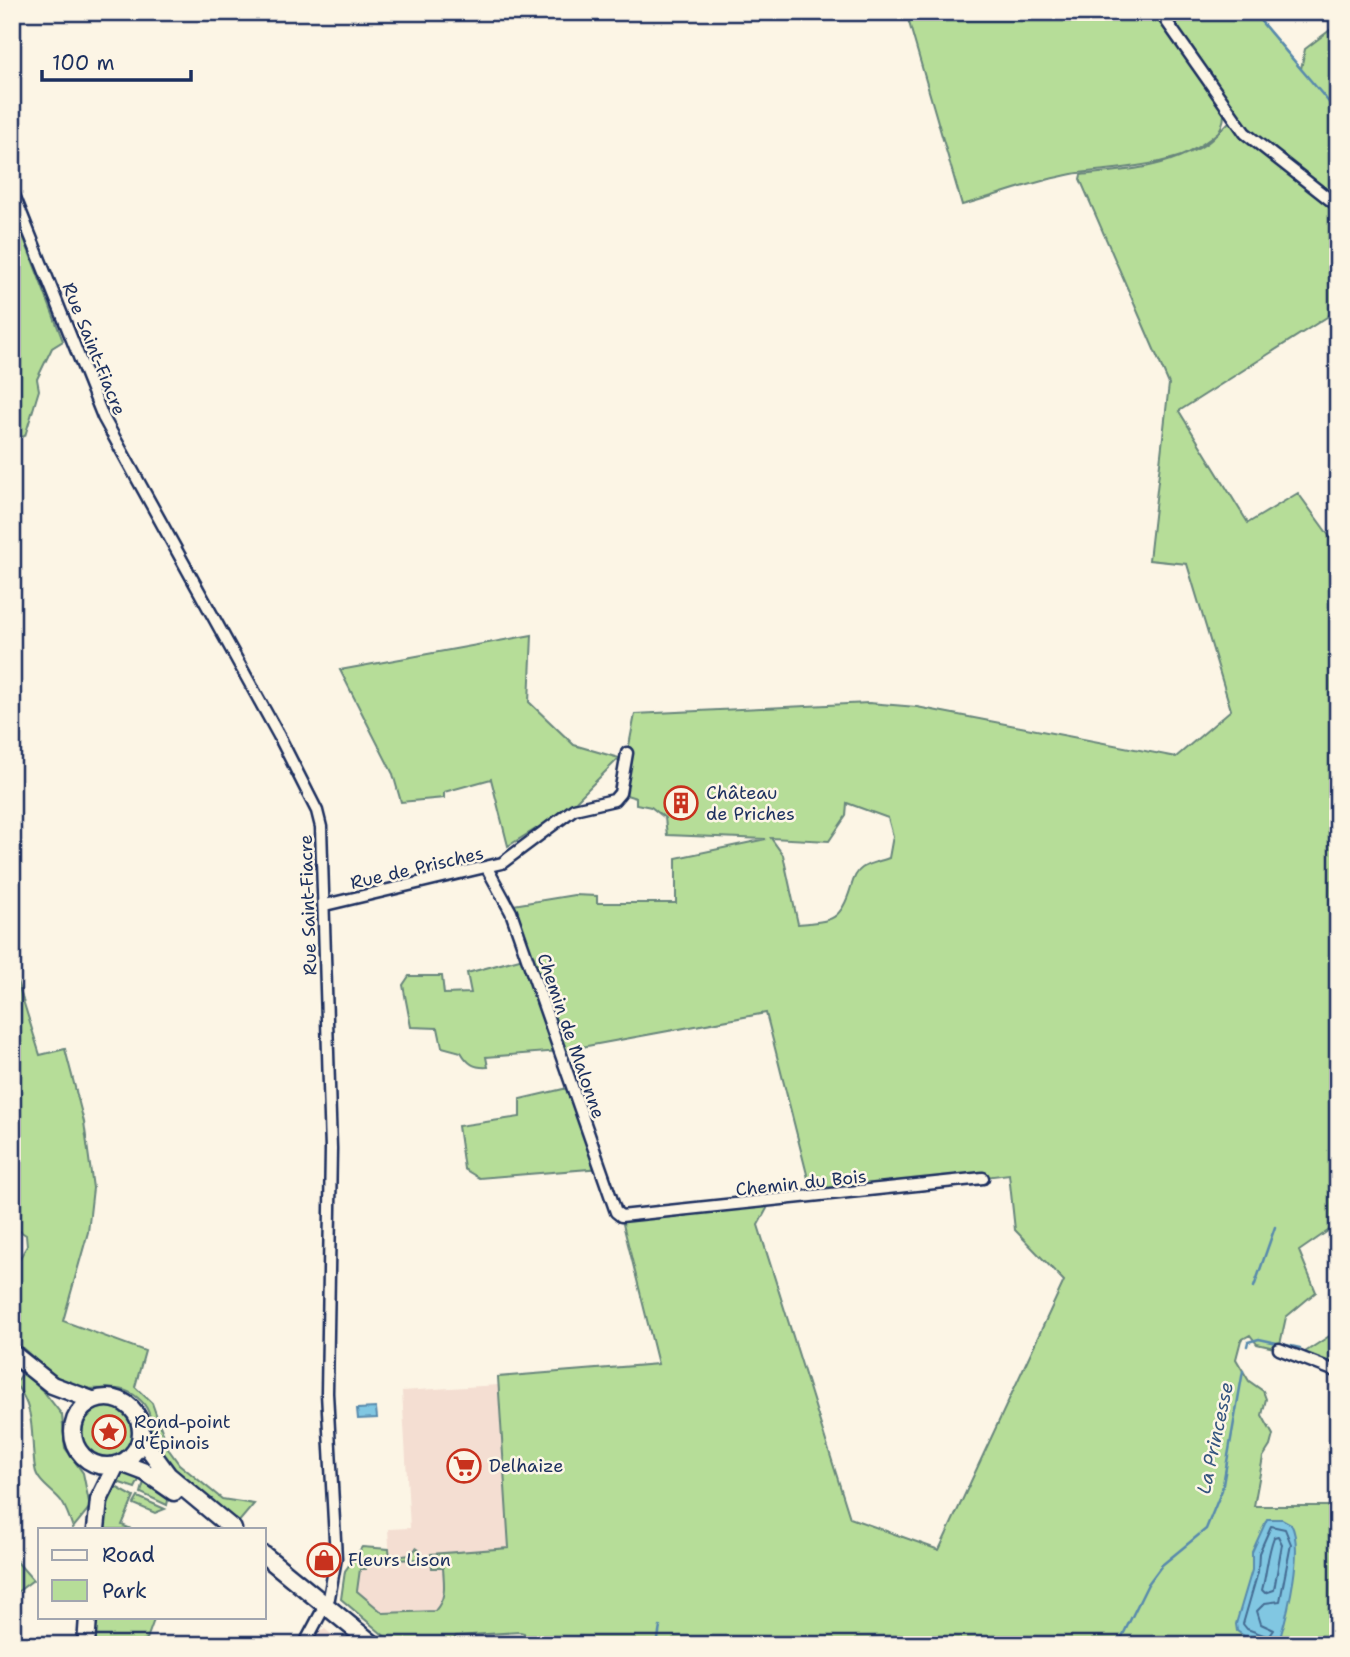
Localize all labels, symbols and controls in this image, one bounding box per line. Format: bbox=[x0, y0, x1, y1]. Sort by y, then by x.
scale bar bbox=[42, 38, 191, 82]
text: 100 m bbox=[52, 49, 115, 77]
street label: Rue Saint-Fiacre bbox=[56, 279, 132, 419]
place label: Château de Priches bbox=[706, 781, 795, 826]
building icon: Château de Priches bbox=[662, 784, 700, 822]
street label: Rue Saint-Fiacre bbox=[294, 834, 322, 976]
street label: Rue de Prisches bbox=[348, 841, 486, 895]
street label: Chemin de Malonne bbox=[531, 950, 611, 1122]
street label: Chemin du Bois bbox=[734, 1164, 868, 1202]
water label: La Princesse bbox=[1191, 1380, 1239, 1496]
place label: Rond-point d'Épinois bbox=[134, 1410, 231, 1455]
place icon: Rond-point d'Épinois bbox=[90, 1413, 128, 1451]
supermarket icon: Delhaize bbox=[445, 1447, 483, 1485]
place label: Delhaize bbox=[489, 1454, 563, 1478]
legend bbox=[38, 1528, 266, 1618]
text: Road bbox=[102, 1541, 155, 1569]
shop icon: Fleurs Lison bbox=[305, 1541, 343, 1579]
place label: Fleurs Lison bbox=[348, 1548, 451, 1572]
text: Park bbox=[102, 1577, 147, 1605]

